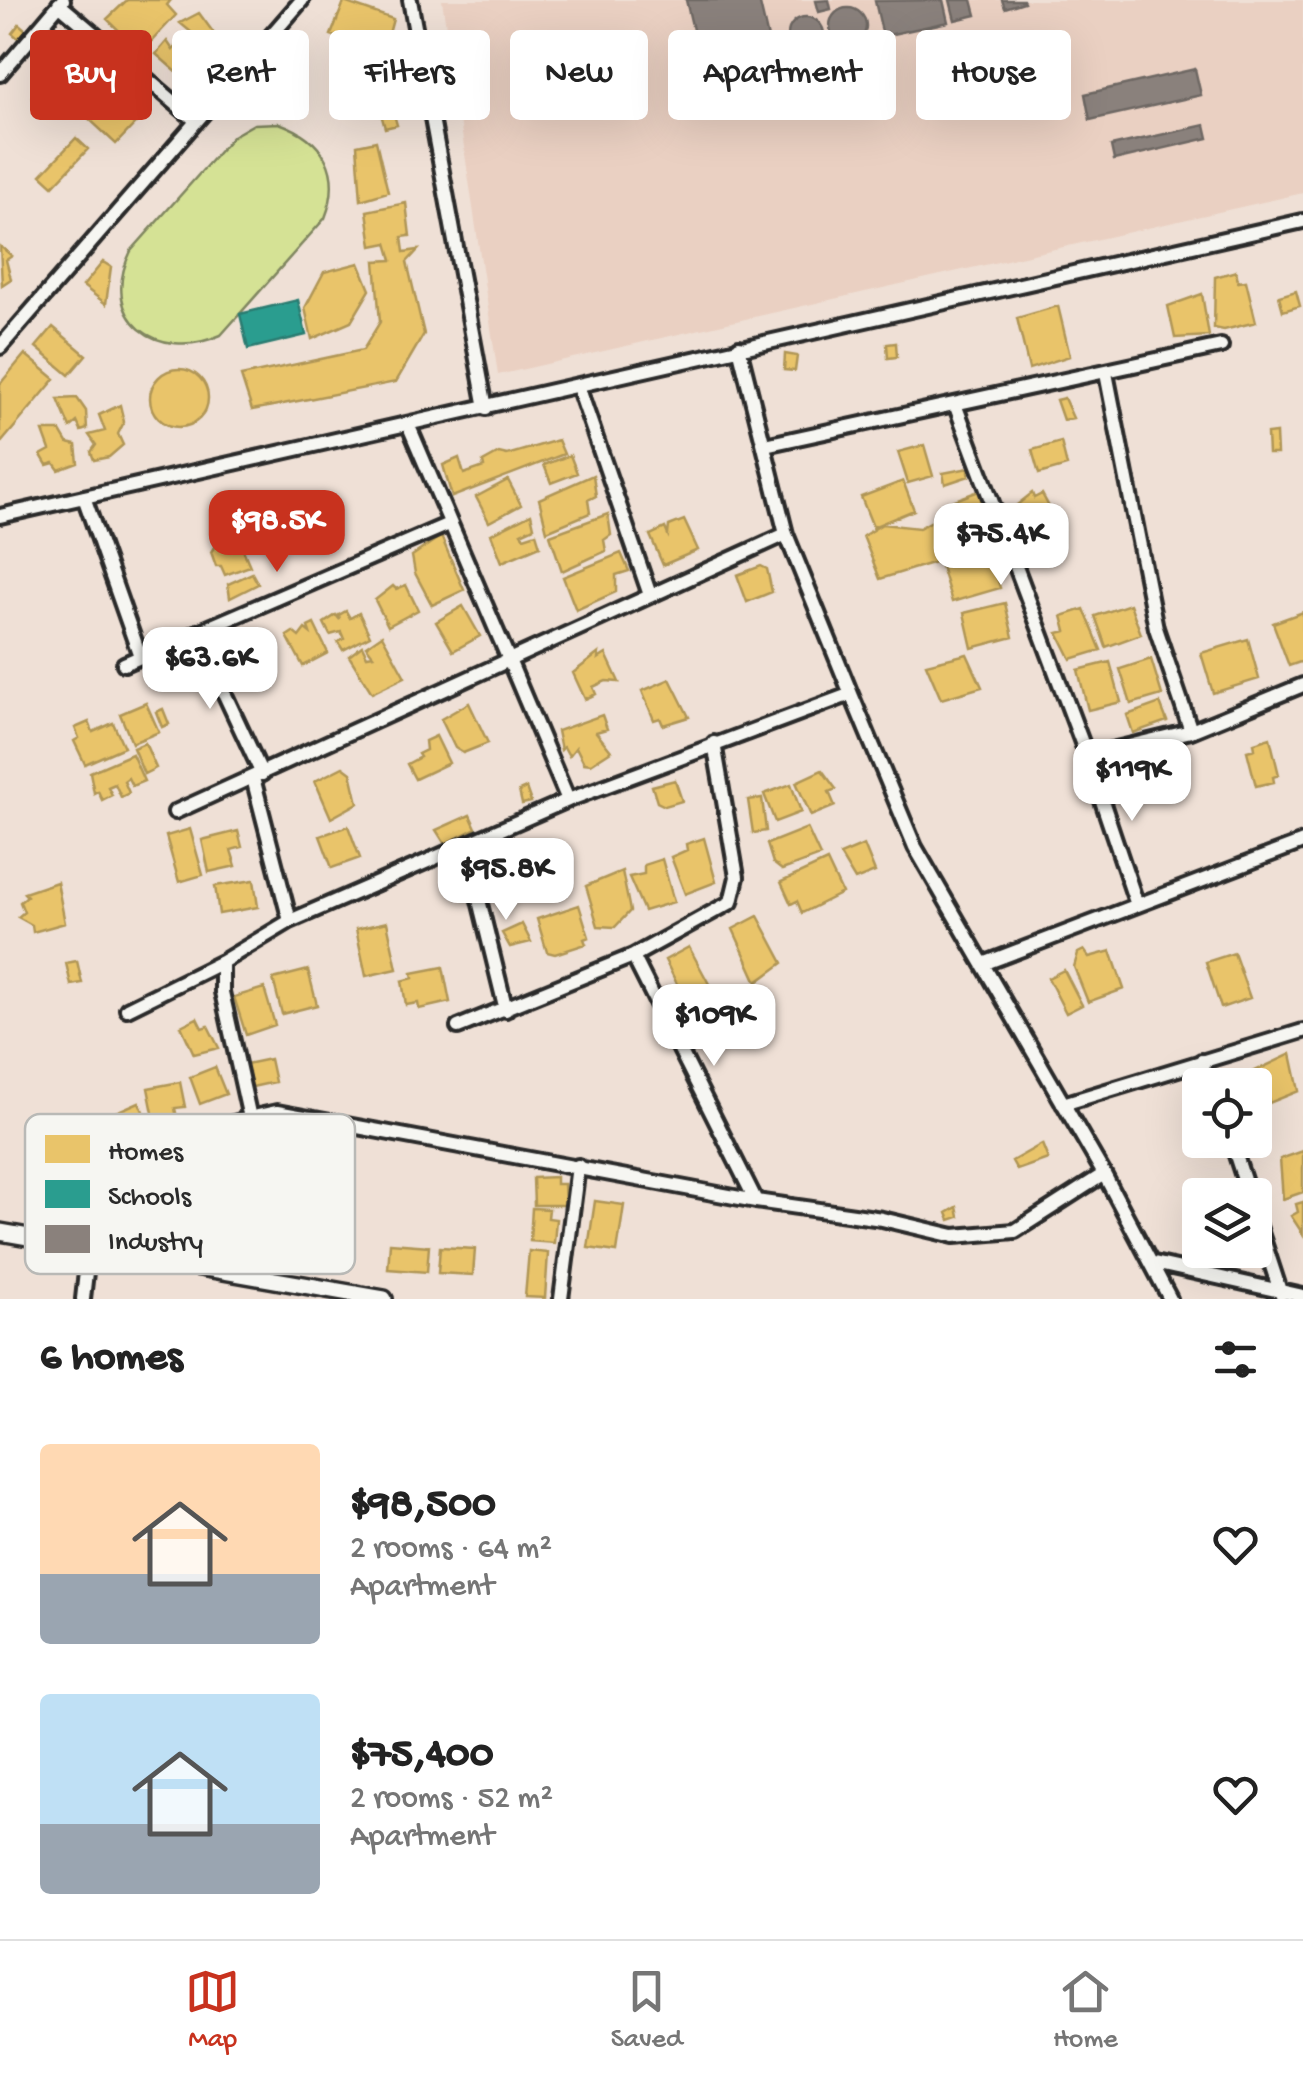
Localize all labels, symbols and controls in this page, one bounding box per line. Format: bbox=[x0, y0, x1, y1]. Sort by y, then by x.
chip: Buy bbox=[30, 30, 152, 120]
chip: Rent bbox=[172, 30, 309, 120]
chip: Filters bbox=[329, 30, 490, 120]
chip: New bbox=[510, 30, 648, 120]
chip: Apartment bbox=[668, 30, 896, 120]
chip: House bbox=[916, 30, 1071, 120]
pin: $98.5K bbox=[196, 490, 358, 575]
text: $98.5K bbox=[231, 503, 323, 541]
pin: $75.4K bbox=[920, 503, 1082, 588]
text: $75.4K bbox=[956, 516, 1046, 554]
pin: $63.6K bbox=[129, 627, 291, 712]
text: $63.6K bbox=[164, 640, 256, 678]
pin: $119K bbox=[1062, 739, 1202, 824]
text: $119K bbox=[1095, 752, 1169, 790]
pin: $95.8K bbox=[425, 838, 587, 923]
text: $95.8K bbox=[460, 851, 552, 889]
pin: $109K bbox=[644, 984, 784, 1069]
text: $109K bbox=[674, 997, 754, 1035]
map controls bbox=[1182, 1068, 1272, 1268]
button: locate bbox=[1182, 1068, 1272, 1158]
legend bbox=[25, 1114, 355, 1274]
text: Homes bbox=[108, 1137, 184, 1170]
button: layers bbox=[1182, 1178, 1272, 1268]
text: Schools bbox=[108, 1182, 192, 1215]
text: Industry bbox=[108, 1227, 203, 1260]
icon: filters bbox=[1208, 1332, 1263, 1387]
text: 6 homes bbox=[40, 1335, 183, 1384]
text: $98,500 bbox=[350, 1482, 496, 1531]
icon: home bbox=[120, 1484, 240, 1604]
icon: heart bbox=[1208, 1517, 1263, 1572]
text: 2 rooms · 64 m² bbox=[350, 1531, 552, 1569]
text: Apartment bbox=[350, 1569, 494, 1607]
text: $75,400 bbox=[350, 1732, 494, 1781]
icon: home bbox=[120, 1734, 240, 1854]
icon: heart bbox=[1208, 1767, 1263, 1822]
text: 2 rooms · 52 m² bbox=[350, 1781, 553, 1819]
text: Apartment bbox=[350, 1819, 494, 1857]
tab: Map bbox=[185, 1964, 240, 2057]
tab: Saved bbox=[611, 1964, 682, 2057]
tab: Home bbox=[1053, 1964, 1118, 2057]

